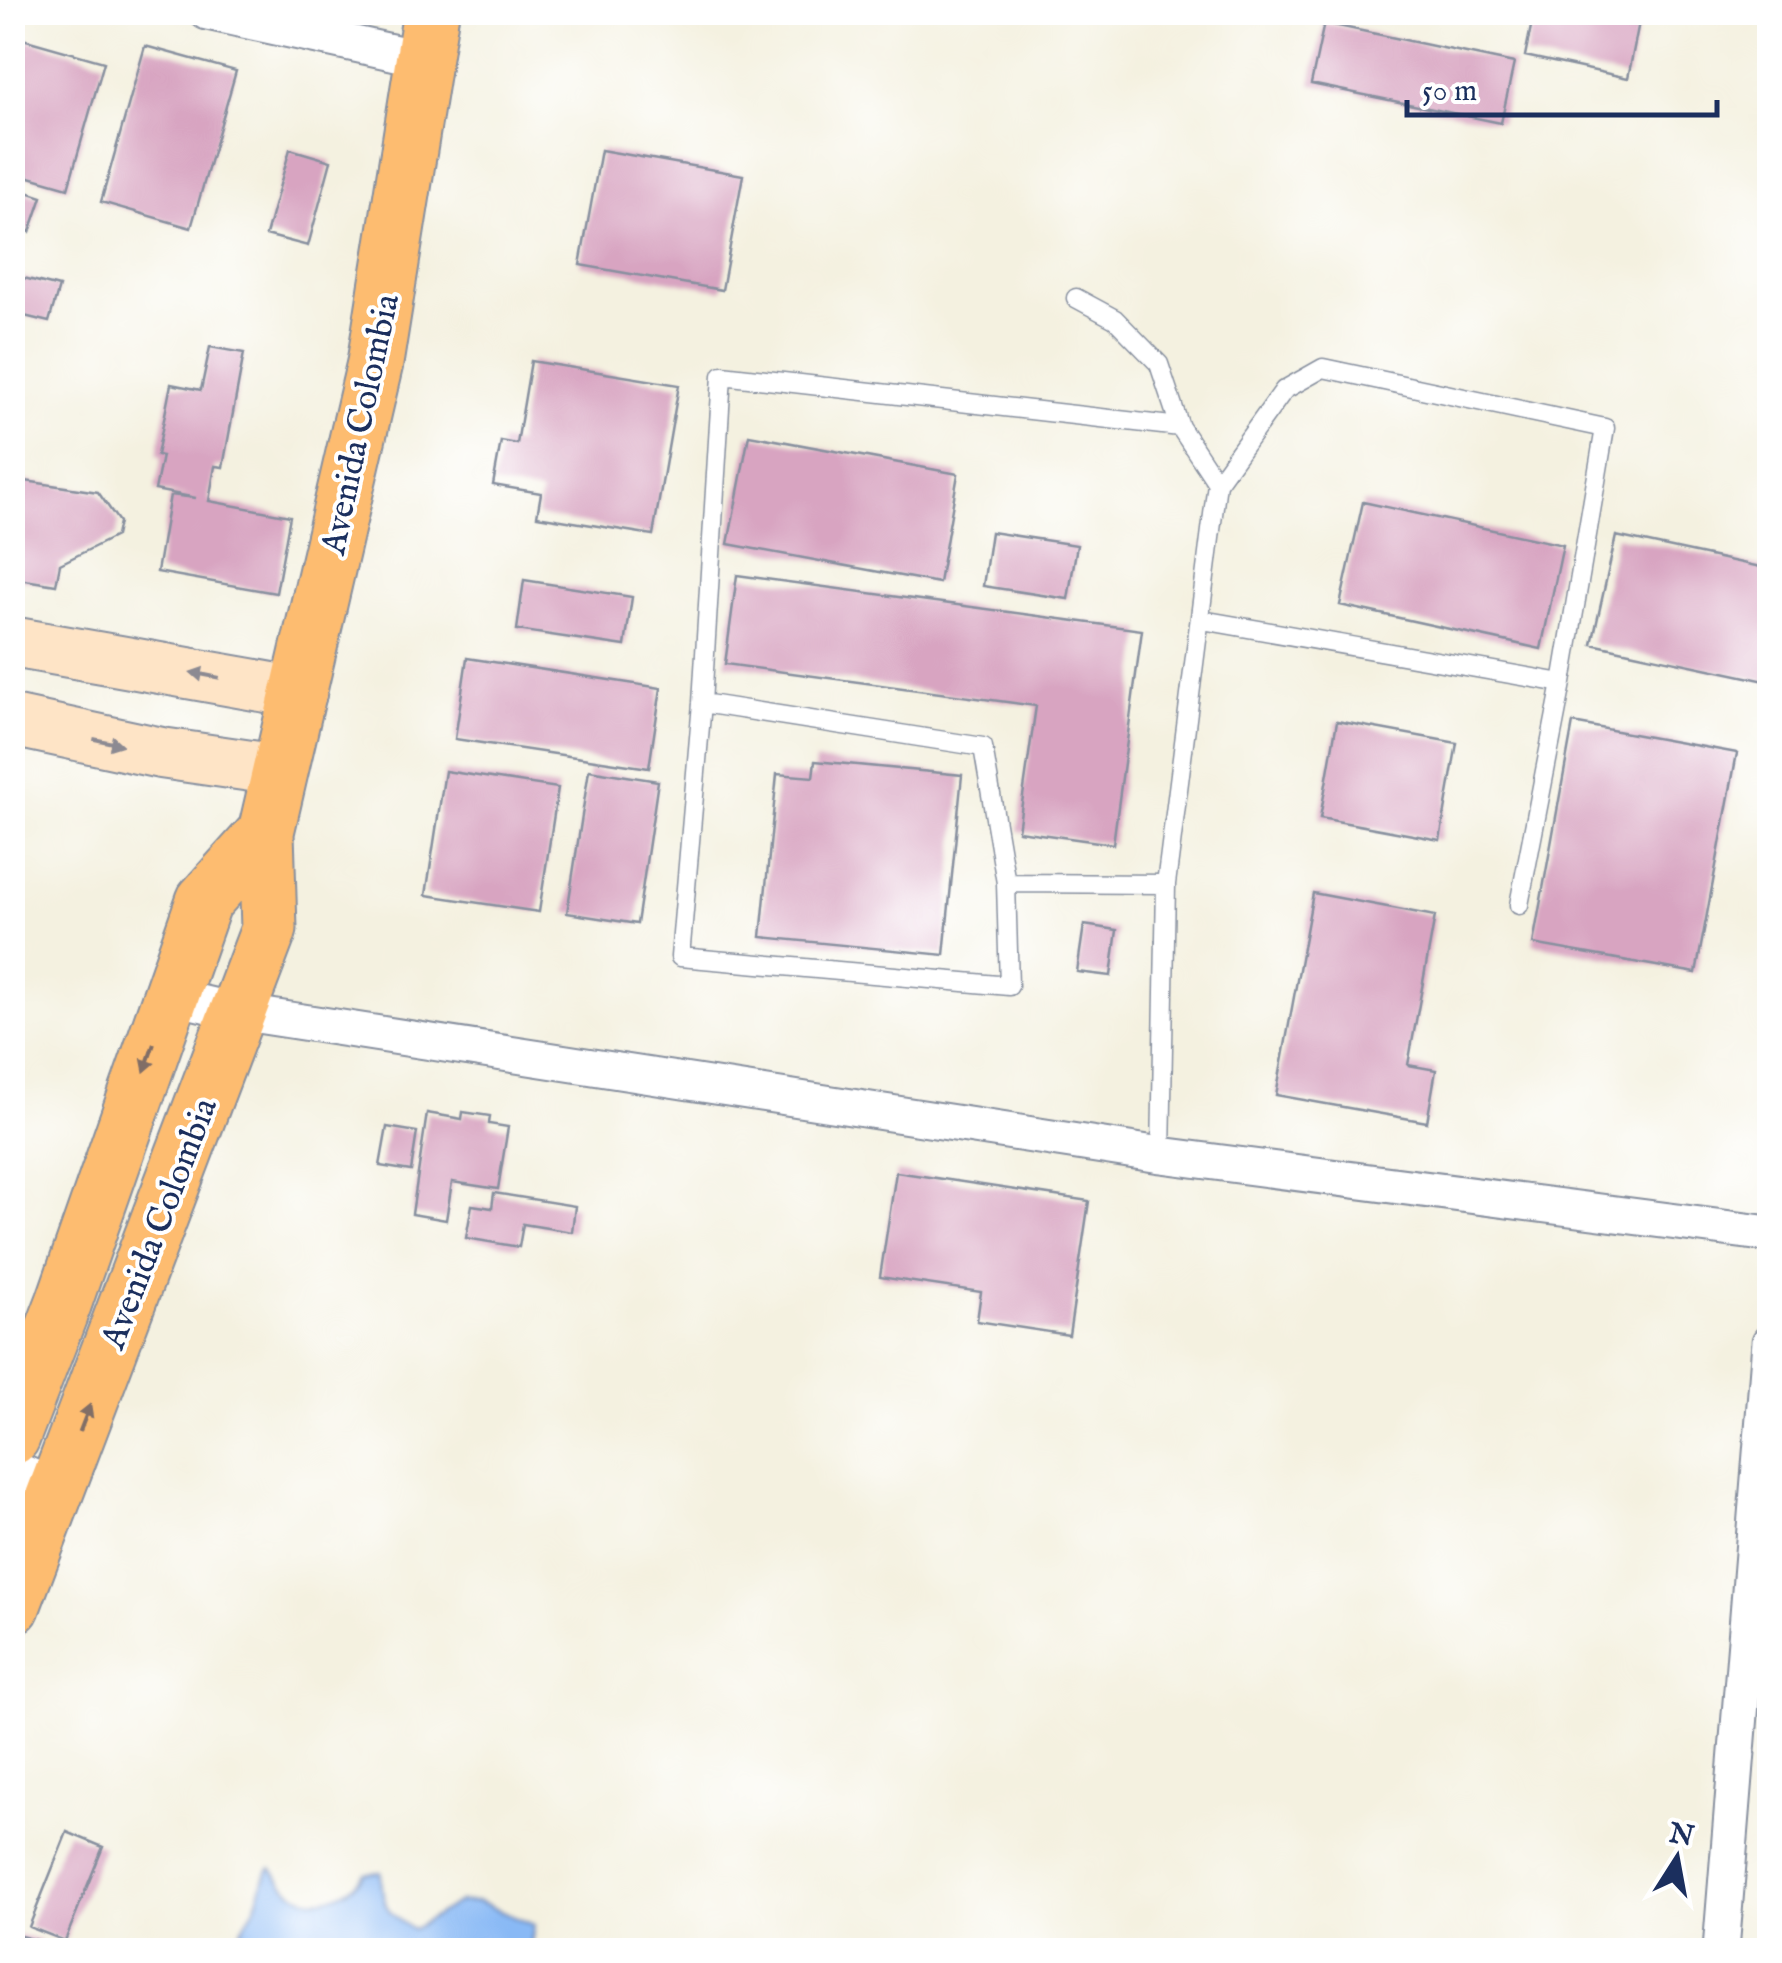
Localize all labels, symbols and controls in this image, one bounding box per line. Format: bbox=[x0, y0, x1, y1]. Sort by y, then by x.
scale bar bbox=[1407, 55, 1717, 117]
text: 50 m bbox=[1422, 73, 1477, 111]
street label: Avenida Colombia bbox=[312, 289, 411, 560]
one-way arrow bbox=[189, 667, 220, 682]
one-way arrow bbox=[93, 734, 124, 750]
one-way arrow bbox=[141, 1044, 156, 1074]
street label: Avenida Colombia bbox=[91, 1091, 229, 1357]
one-way arrow bbox=[78, 1403, 93, 1433]
north arrow bbox=[1627, 1808, 1727, 1908]
text: N bbox=[1665, 1816, 1697, 1855]

